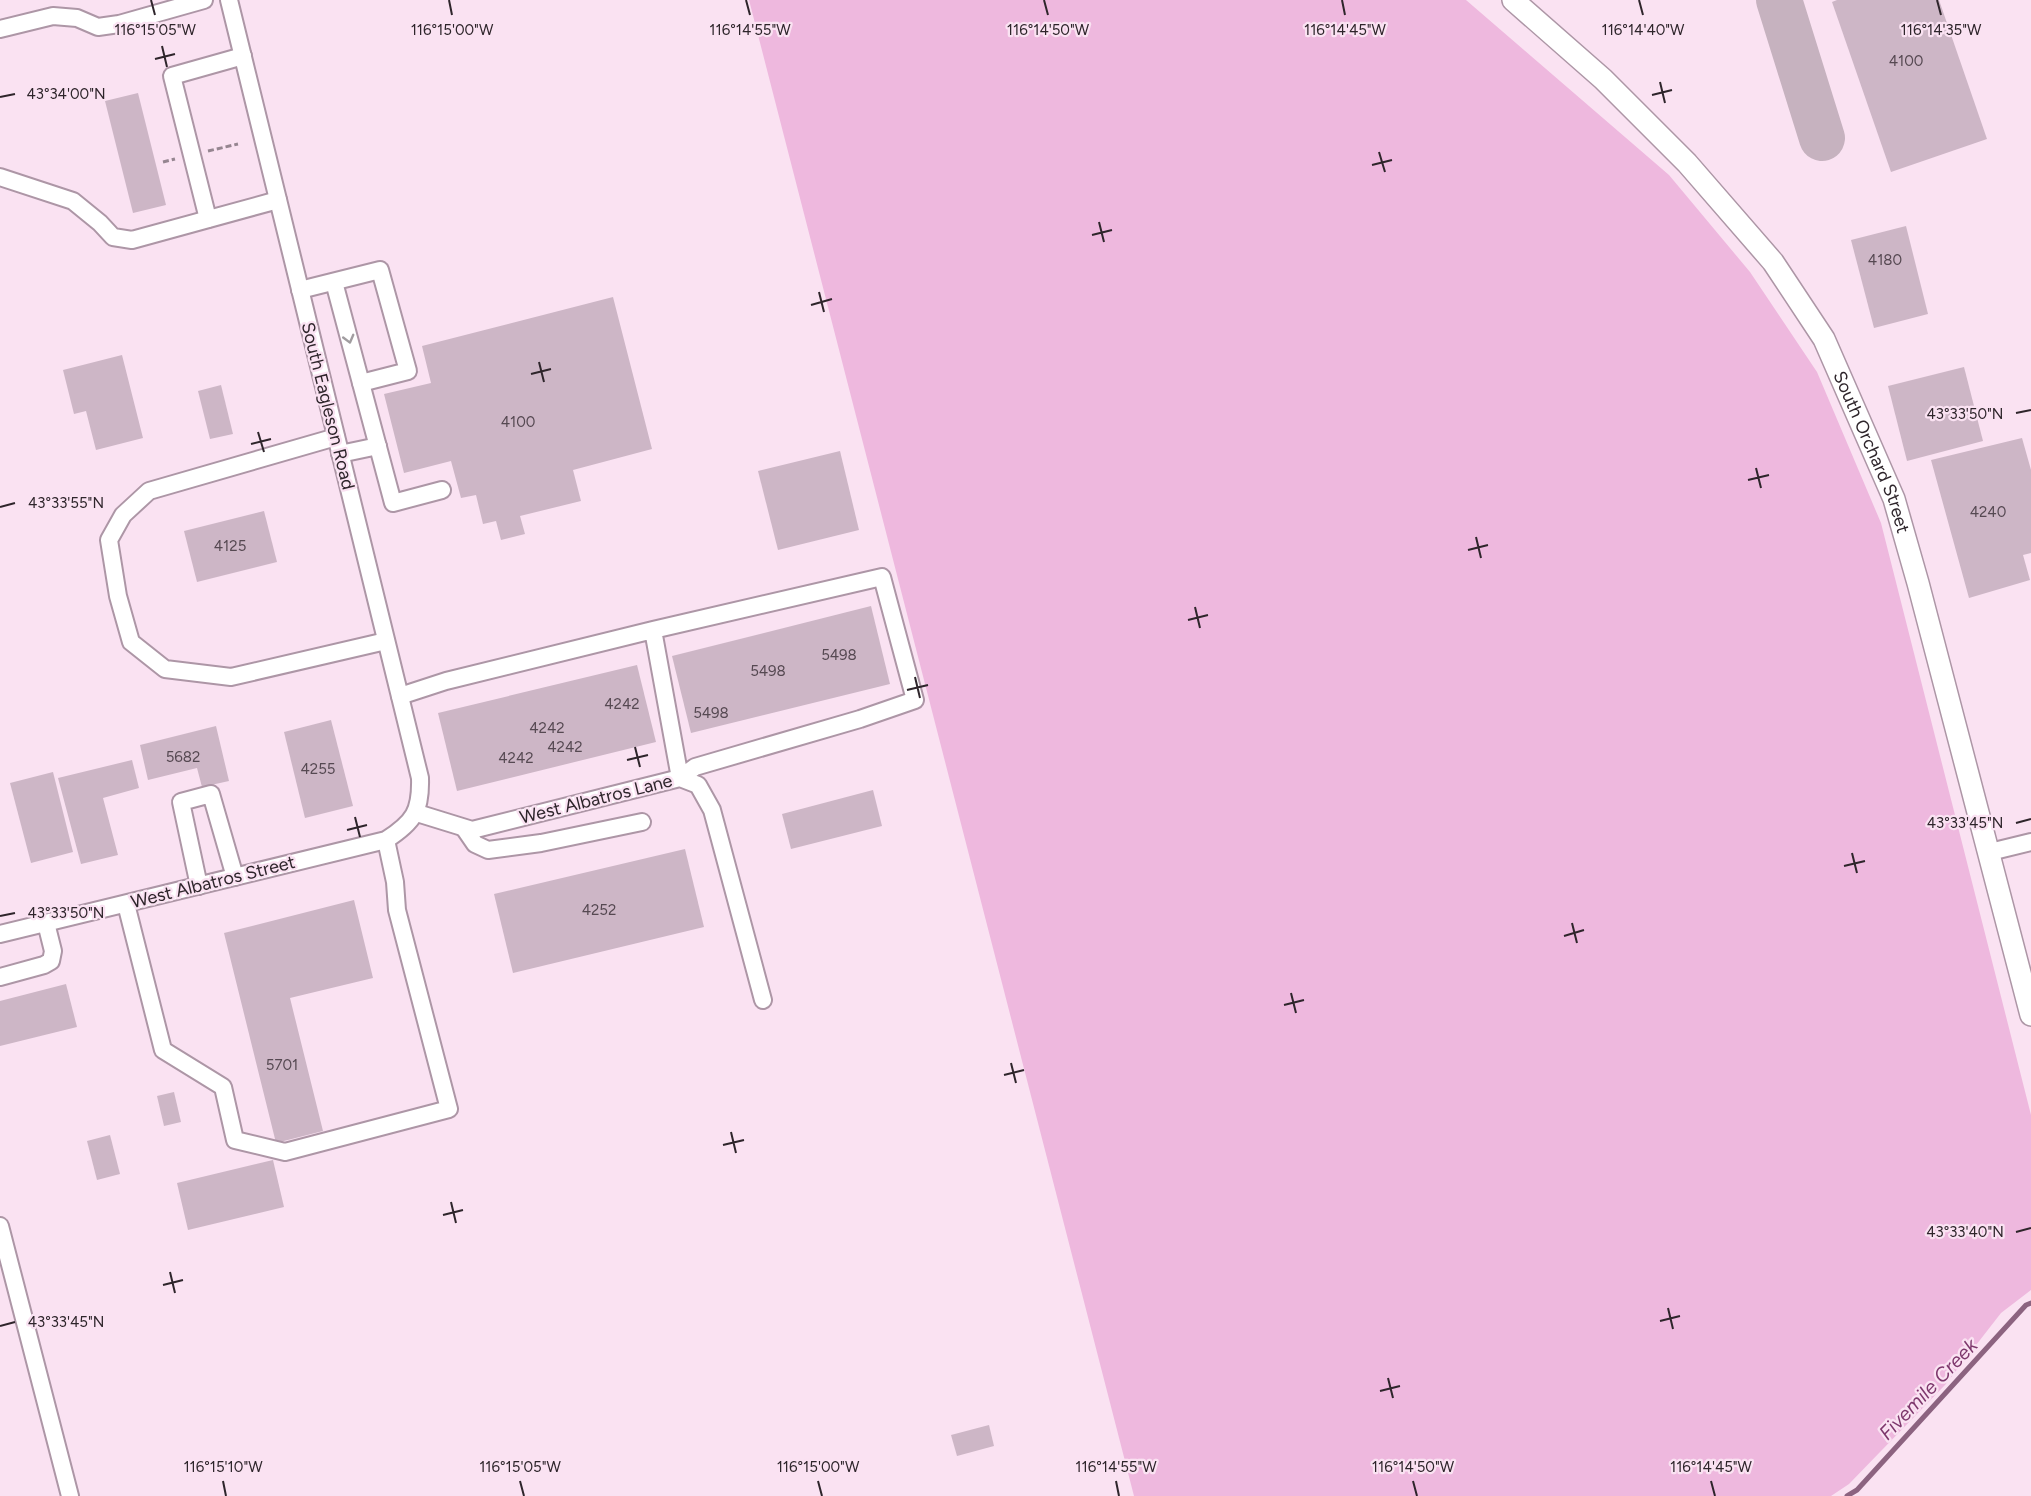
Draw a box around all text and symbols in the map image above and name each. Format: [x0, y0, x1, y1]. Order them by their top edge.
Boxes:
text: 116°15'05"W [114, 21, 196, 39]
text: 116°15'00"W [411, 21, 494, 39]
text: 116°14'55"W [709, 21, 791, 39]
text: 116°14'50"W [1007, 21, 1090, 39]
text: 116°14'45"W [1304, 21, 1387, 39]
text: 116°14'40"W [1601, 21, 1685, 39]
text: 116°14'35"W [1901, 21, 1982, 39]
house number: 4100 [1889, 52, 1923, 70]
text: 43°34'00"N [26, 85, 106, 103]
house number: 4180 [1868, 251, 1902, 269]
street label: South Eagleson Road [297, 320, 359, 492]
one-way arrow [342, 333, 354, 343]
street label: South Orchard Street [1828, 368, 1914, 536]
text: 43°33'50"N [1927, 405, 2003, 423]
house number: 4100 [501, 413, 535, 431]
text: 43°33'55"N [28, 494, 104, 512]
house number: 4240 [1970, 503, 2006, 521]
house number: 4125 [214, 537, 246, 555]
house number: 5498 [821, 646, 857, 664]
house number: 5498 [750, 662, 786, 680]
house number: 4242 [604, 695, 640, 713]
house number: 5498 [693, 704, 729, 722]
house number: 4242 [529, 719, 565, 737]
house number: 4242 [547, 738, 583, 756]
house number: 5682 [166, 748, 200, 766]
house number: 4242 [498, 749, 534, 767]
house number: 4255 [301, 760, 335, 778]
street label: West Albatros Lane [517, 769, 675, 829]
text: 43°33'45"N [1927, 814, 2003, 832]
street label: West Albatros Street [129, 851, 298, 913]
house number: 4252 [582, 901, 616, 919]
text: 43°33'50"N [28, 904, 104, 922]
house number: 5701 [266, 1056, 298, 1074]
text: 43°33'40"N [1926, 1223, 2004, 1241]
text: 43°33'45"N [28, 1313, 104, 1331]
water label: Fivemile Creek [1874, 1332, 1983, 1445]
text: 116°15'10"W [183, 1458, 263, 1476]
text: 116°15'05"W [479, 1458, 561, 1476]
text: 116°15'00"W [777, 1458, 860, 1476]
text: 116°14'55"W [1075, 1458, 1157, 1476]
text: 116°14'50"W [1372, 1458, 1455, 1476]
text: 116°14'45"W [1670, 1458, 1753, 1476]

